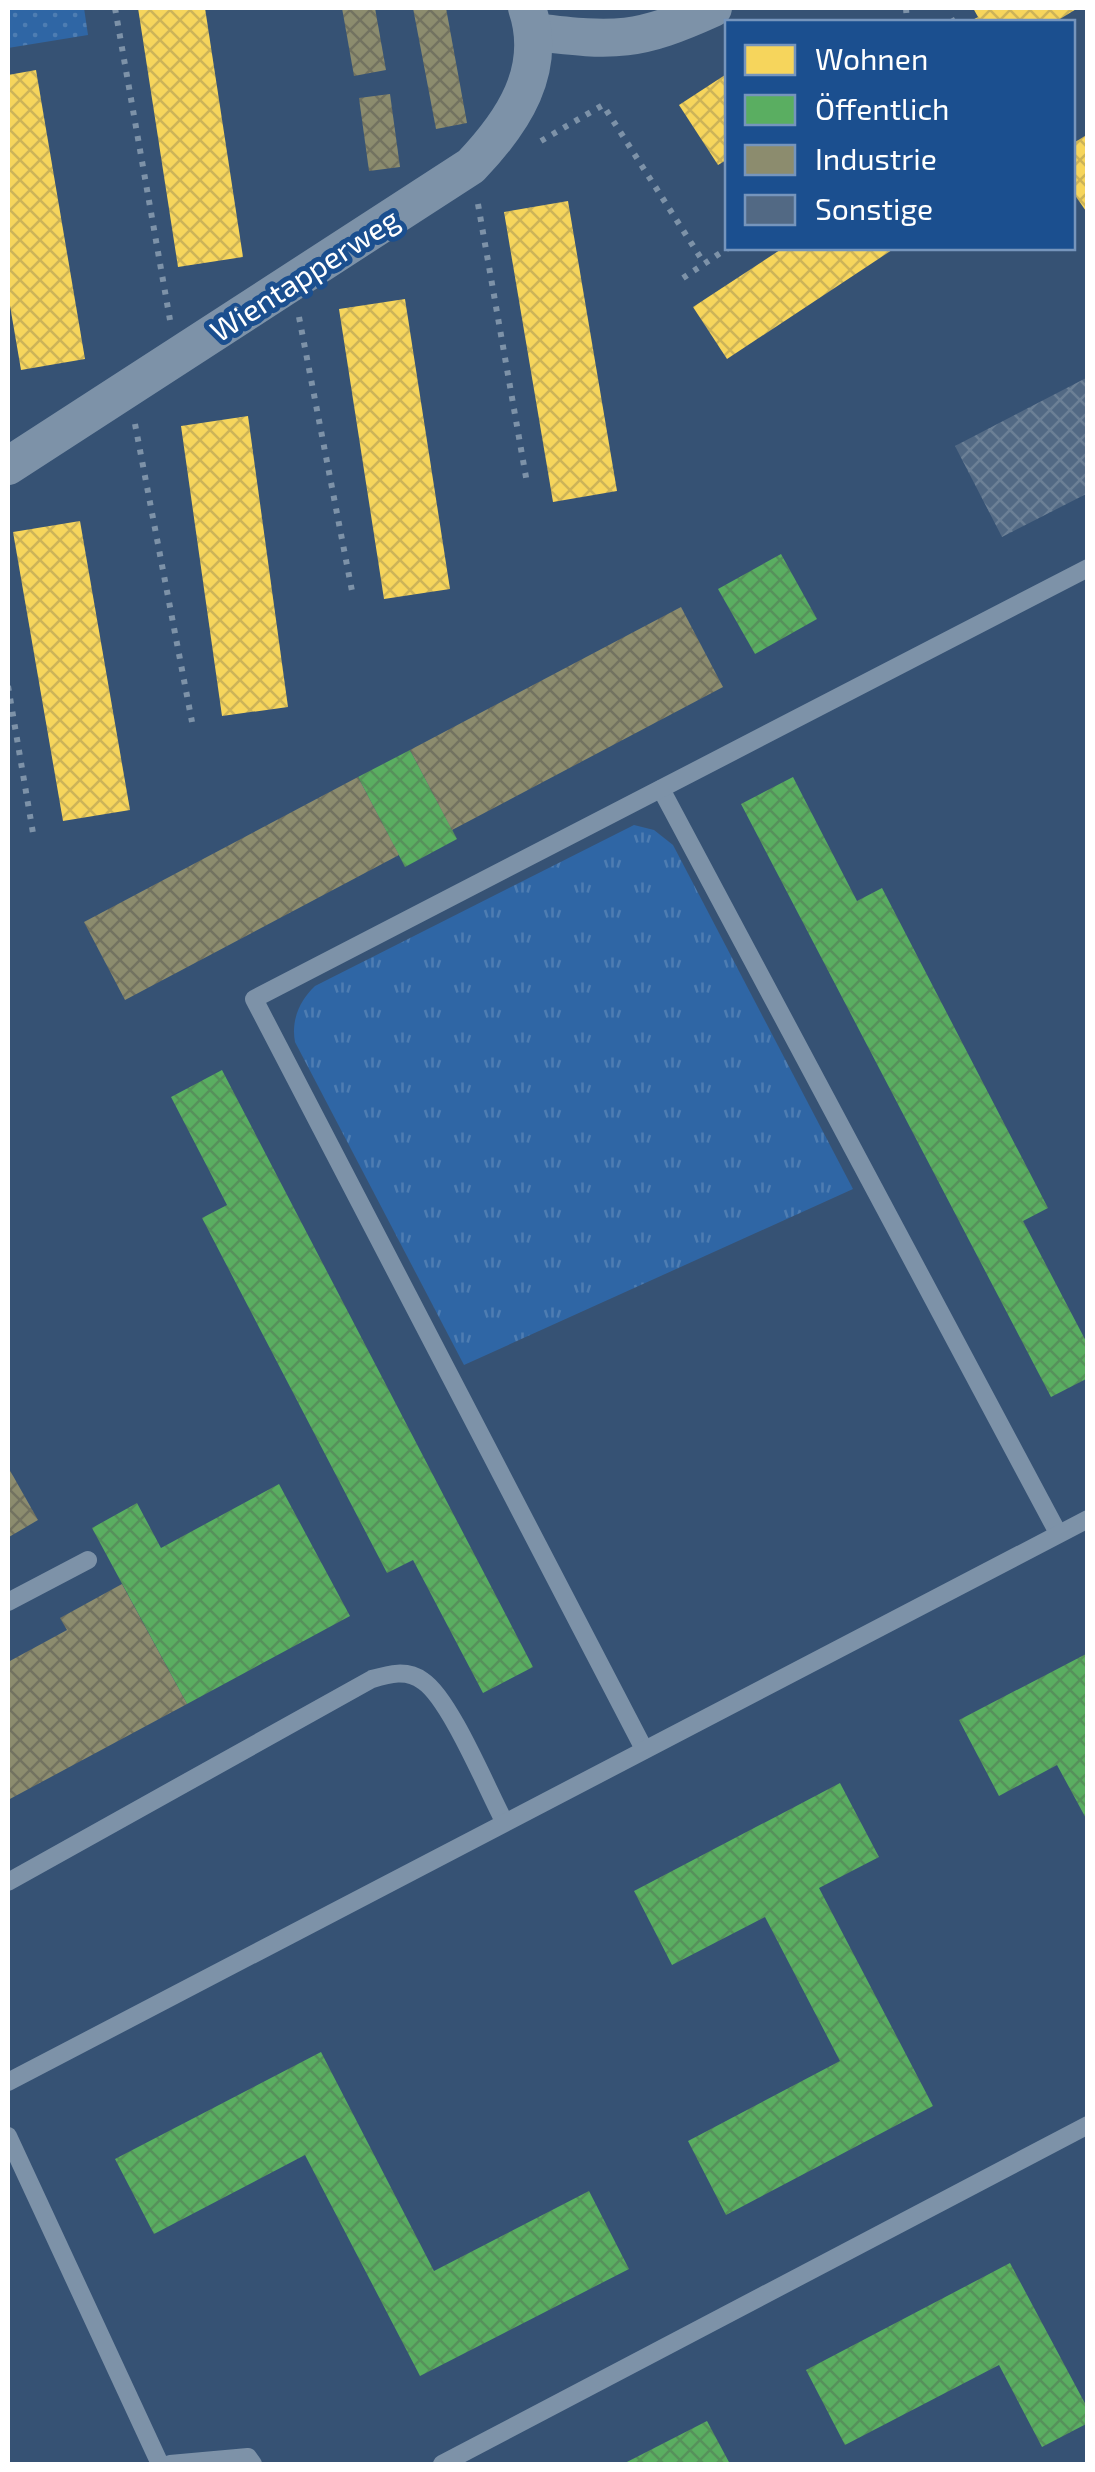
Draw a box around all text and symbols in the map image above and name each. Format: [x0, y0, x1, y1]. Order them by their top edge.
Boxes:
legend [725, 20, 1075, 250]
text: Wohnen [815, 40, 928, 76]
text: Öffentlich [815, 90, 950, 126]
text: Industrie [815, 140, 937, 176]
text: Sonstige [815, 190, 933, 226]
street label: Wientapperweg [203, 199, 405, 348]

